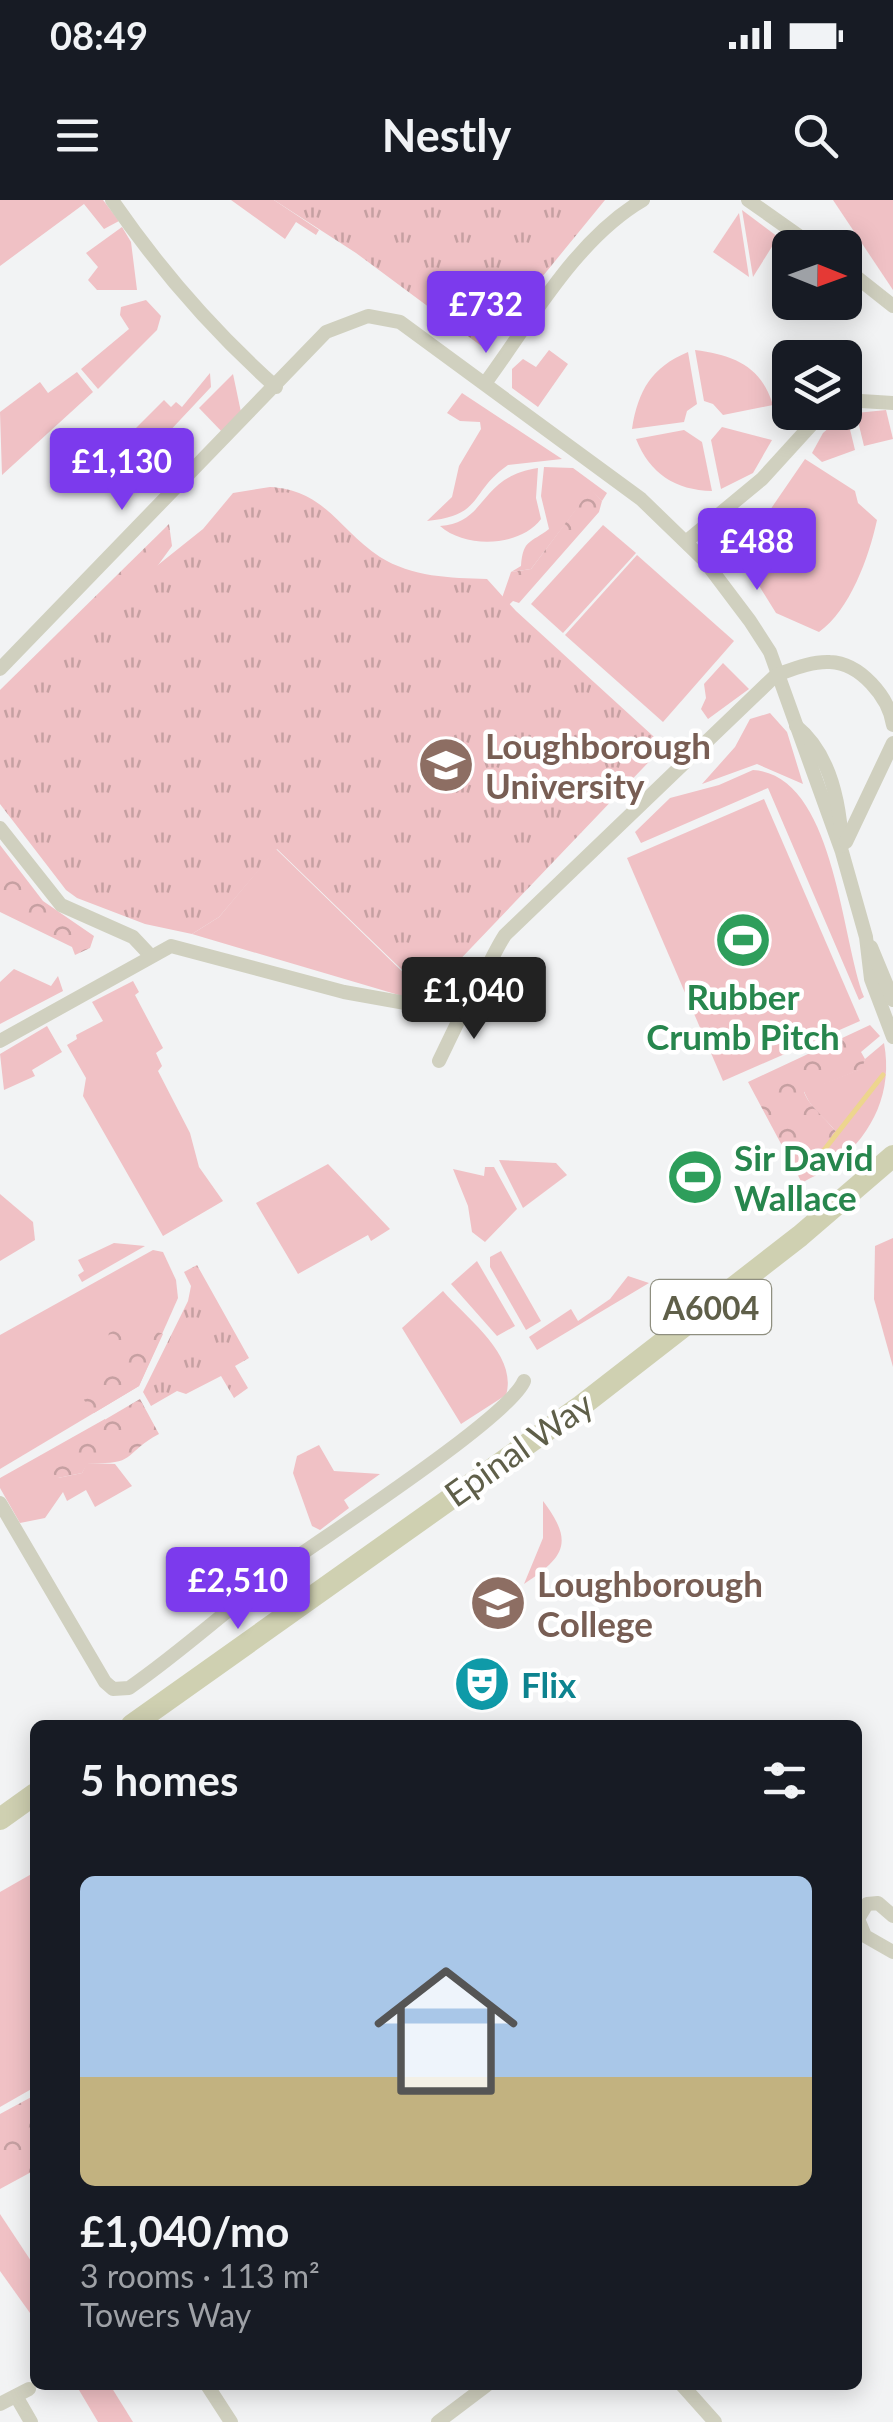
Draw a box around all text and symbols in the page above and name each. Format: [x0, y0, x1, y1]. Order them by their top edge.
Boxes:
text: 08:49 [50, 12, 148, 58]
icon: menu [50, 108, 105, 163]
text: Nestly [382, 108, 511, 162]
icon: search [788, 108, 843, 163]
north arrow [772, 230, 862, 320]
map controls [772, 230, 862, 430]
pin: £732 [427, 271, 545, 356]
text: £732 [449, 284, 523, 323]
button: layers [772, 340, 862, 430]
pin: £1,130 [41, 428, 203, 513]
text: £1,130 [72, 441, 172, 480]
pin: £488 [698, 508, 816, 593]
text: £488 [720, 521, 794, 560]
place label: Loughborough University [485, 724, 711, 806]
school or university icon: Loughborough University [416, 735, 476, 795]
sports icon: Rubber Crumb Pitch [713, 910, 773, 970]
pin: £1,040 [393, 957, 555, 1042]
text: £1,040 [424, 970, 524, 1009]
place label: Rubber Crumb Pitch [646, 975, 840, 1057]
place label: Sir David Wallace [734, 1136, 874, 1218]
sports icon: Sir David Wallace [665, 1147, 725, 1207]
road number: A6004 [651, 1280, 771, 1334]
street label: Epinal Way [436, 1382, 600, 1514]
pin: £2,510 [157, 1547, 319, 1632]
text: £2,510 [188, 1560, 288, 1599]
place label: Loughborough College [537, 1562, 763, 1644]
school or university icon: Loughborough College [468, 1573, 528, 1633]
theatre icon: Flix [452, 1654, 512, 1714]
place label: Flix [521, 1663, 577, 1705]
icon: filters [757, 1753, 812, 1808]
text: 5 homes [80, 1755, 238, 1805]
icon: home [356, 1941, 536, 2121]
text: £1,040/mo [80, 2206, 289, 2256]
text: 3 rooms · 113 m² [80, 2256, 320, 2295]
text: Towers Way [80, 2295, 251, 2334]

